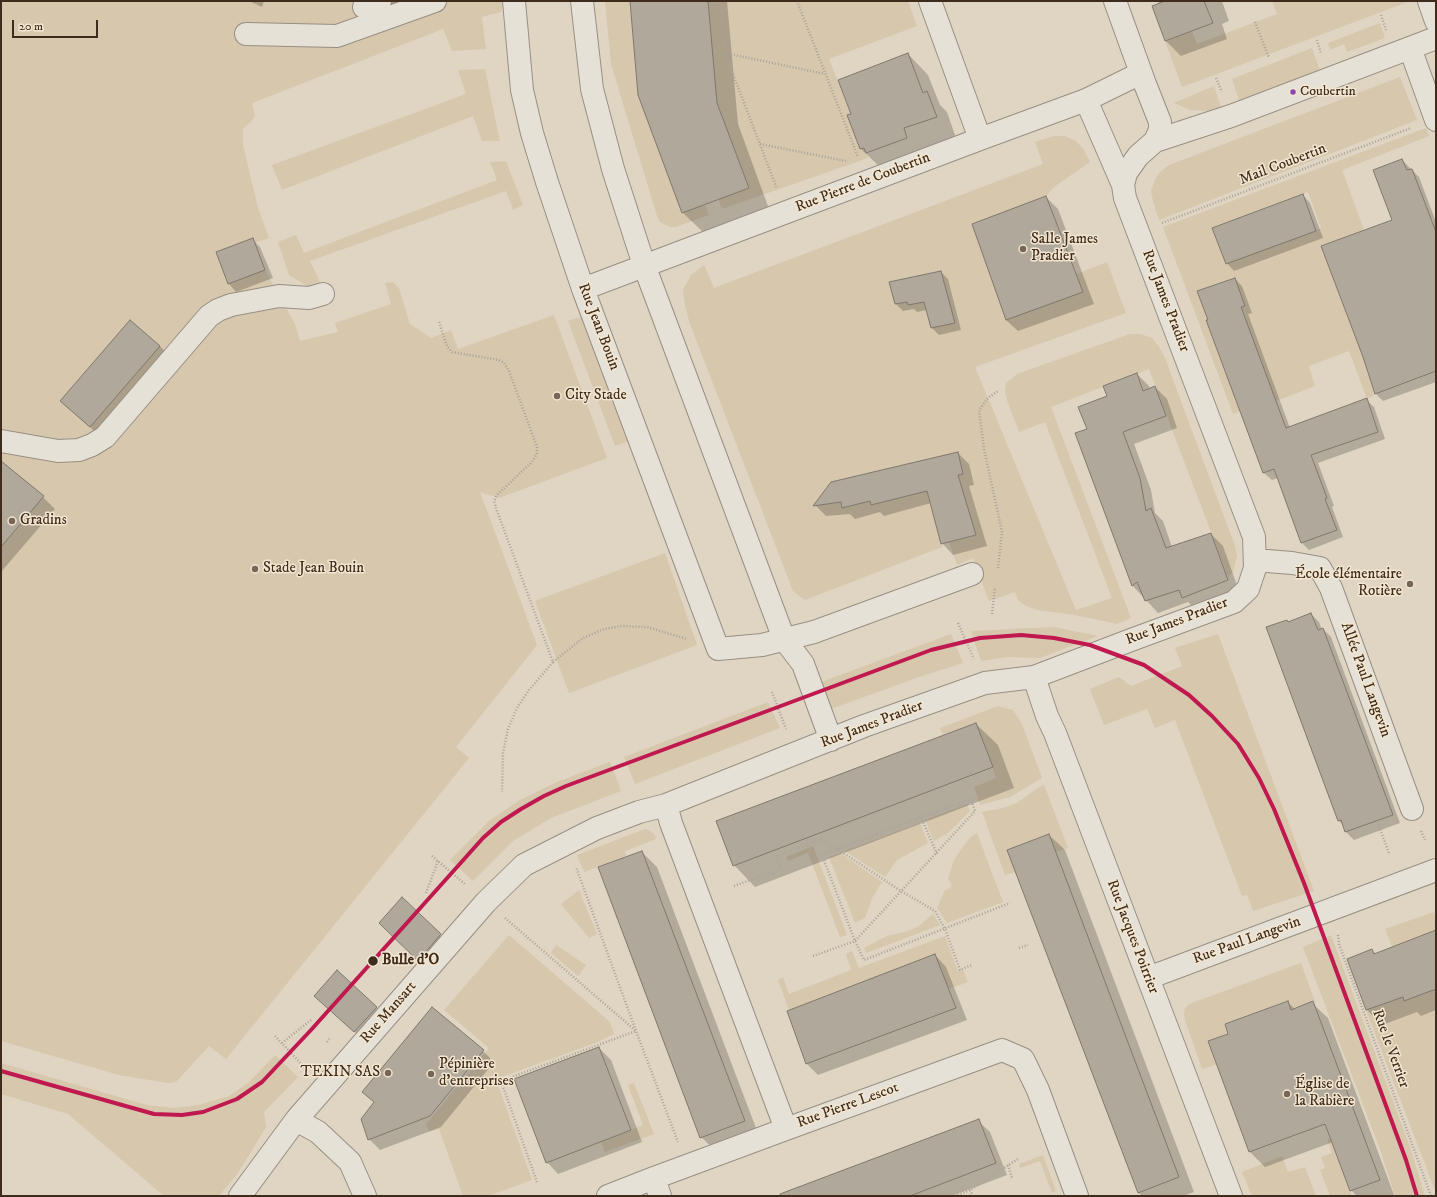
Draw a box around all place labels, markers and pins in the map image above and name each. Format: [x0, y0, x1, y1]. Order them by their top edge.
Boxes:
place label: Coubertin [1300, 84, 1356, 100]
marker: Coubertin [1288, 87, 1298, 97]
place label: Salle James Pradier [1031, 231, 1098, 266]
marker: Salle James Pradier [1018, 244, 1028, 254]
place label: City Stade [565, 387, 627, 405]
marker: City Stade [552, 391, 562, 401]
place label: Gradins [20, 512, 67, 530]
marker: Gradins [7, 516, 17, 526]
place label: Stade Jean Bouin [263, 560, 364, 578]
marker: Stade Jean Bouin [250, 564, 260, 574]
place label: École élémentaire Rotière [1295, 566, 1402, 601]
marker: École élémentaire Rotière [1405, 579, 1415, 589]
place label: Bulle d'O [382, 952, 439, 970]
marker: Bulle d'O [366, 954, 380, 968]
place label: Pépinière d'entreprises [439, 1056, 514, 1091]
place label: TEKIN SAS [300, 1064, 380, 1082]
marker: TEKIN SAS [383, 1068, 393, 1078]
marker: Pépinière d'entreprises [426, 1069, 436, 1079]
place label: Église de la Rabière [1295, 1076, 1354, 1111]
marker: Église de la Rabière [1282, 1089, 1292, 1099]

